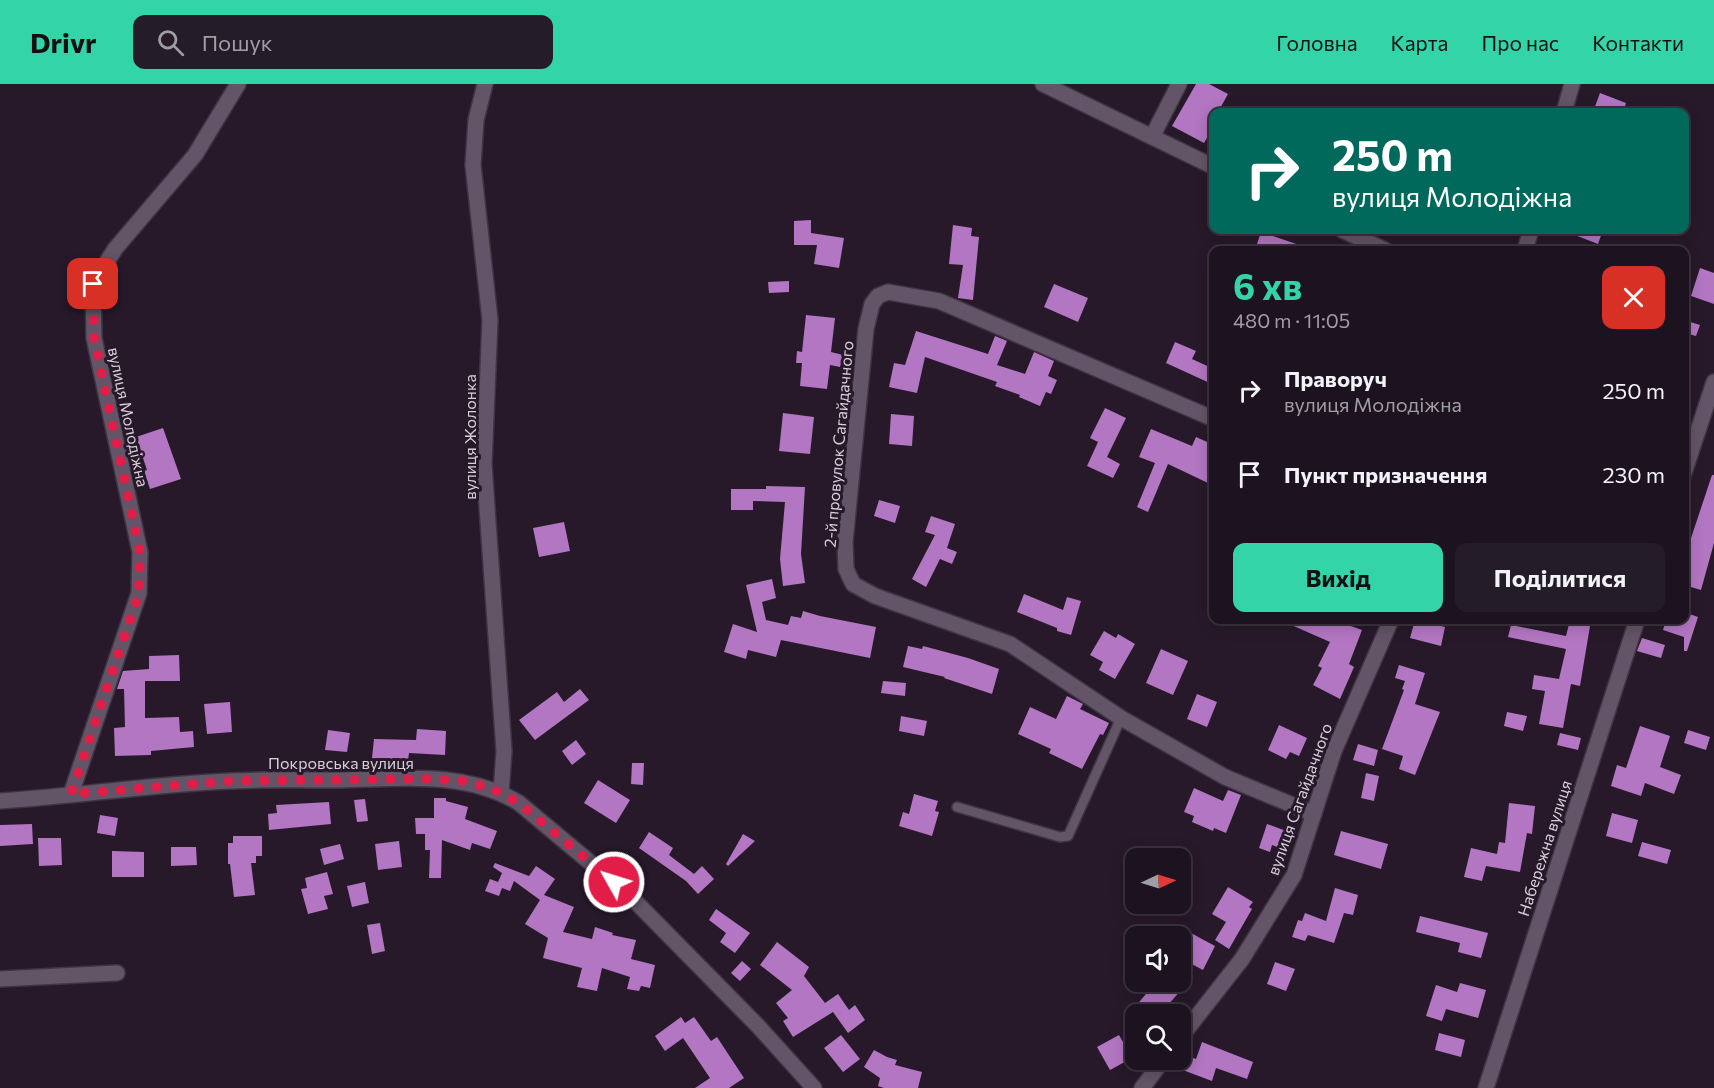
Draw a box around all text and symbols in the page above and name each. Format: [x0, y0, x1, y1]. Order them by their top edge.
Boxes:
search box [133, 15, 553, 69]
text: Drivr [30, 25, 97, 59]
icon: search [154, 26, 187, 59]
text: Пошук [202, 29, 273, 56]
text: Головна [1276, 30, 1358, 55]
text: Карта [1391, 30, 1448, 55]
text: Про нас [1481, 30, 1559, 55]
text: Контакти [1592, 30, 1684, 55]
text: 250 m [1332, 128, 1453, 180]
icon: right [1233, 132, 1311, 210]
text: вулиця Молодіжна [1332, 180, 1572, 213]
pin [67, 258, 118, 309]
text: 6 хв [1233, 263, 1302, 307]
button: close [1602, 266, 1665, 329]
icon: arrive [76, 267, 109, 300]
text: 480 m · 11:05 [1233, 308, 1350, 332]
street label: 2-й провулок Сагайдачного [819, 340, 857, 548]
street label: вулиця Молодіжна [105, 345, 153, 489]
text: Праворуч [1284, 365, 1387, 392]
street label: вулиця Жолонка [460, 374, 479, 500]
icon: right [1233, 374, 1266, 407]
text: 250 m [1602, 377, 1665, 404]
text: вулиця Молодіжна [1284, 392, 1462, 416]
icon: arrive [1233, 458, 1266, 491]
text: Пункт призначення [1284, 461, 1487, 488]
text: 230 m [1602, 461, 1665, 488]
button: Вихід [1233, 543, 1443, 612]
button: Поділитися [1455, 543, 1665, 612]
street label: вулиця Сагайдачного [1263, 720, 1335, 878]
street label: Покровська вулиця [268, 753, 414, 772]
street label: Набережна вулиця [1513, 778, 1575, 918]
north arrow [1125, 848, 1191, 914]
map controls [1125, 848, 1191, 1070]
position arrow [582, 850, 646, 914]
button: sound [1125, 926, 1191, 992]
button: search [1125, 1004, 1191, 1070]

